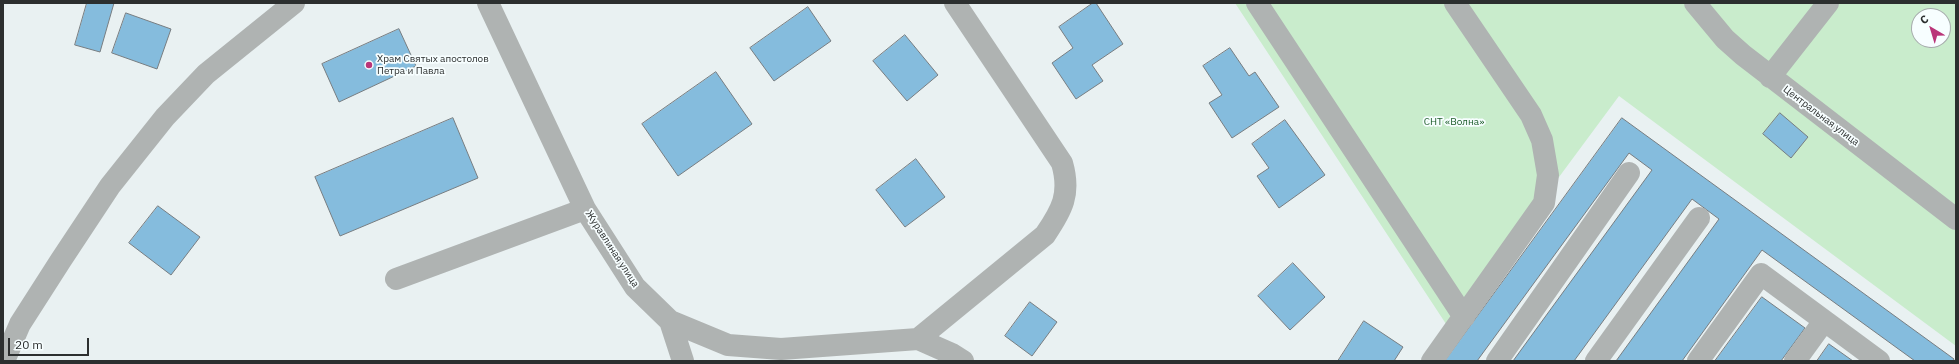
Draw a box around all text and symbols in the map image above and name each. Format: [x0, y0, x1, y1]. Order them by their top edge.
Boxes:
north arrow [1911, 8, 1951, 48]
text: С [1917, 12, 1931, 27]
place label: Храм Святых апостолов Петра и Павла [377, 53, 489, 76]
marker: Храм Святых апостолов Петра и Павла [364, 60, 374, 70]
street label: Центральная улица [1781, 84, 1861, 148]
park label: СНТ «Волна» [1424, 116, 1484, 128]
street label: Журавлиная улица [583, 208, 641, 290]
scale bar [10, 330, 91, 356]
text: 20 m [15, 337, 43, 352]

